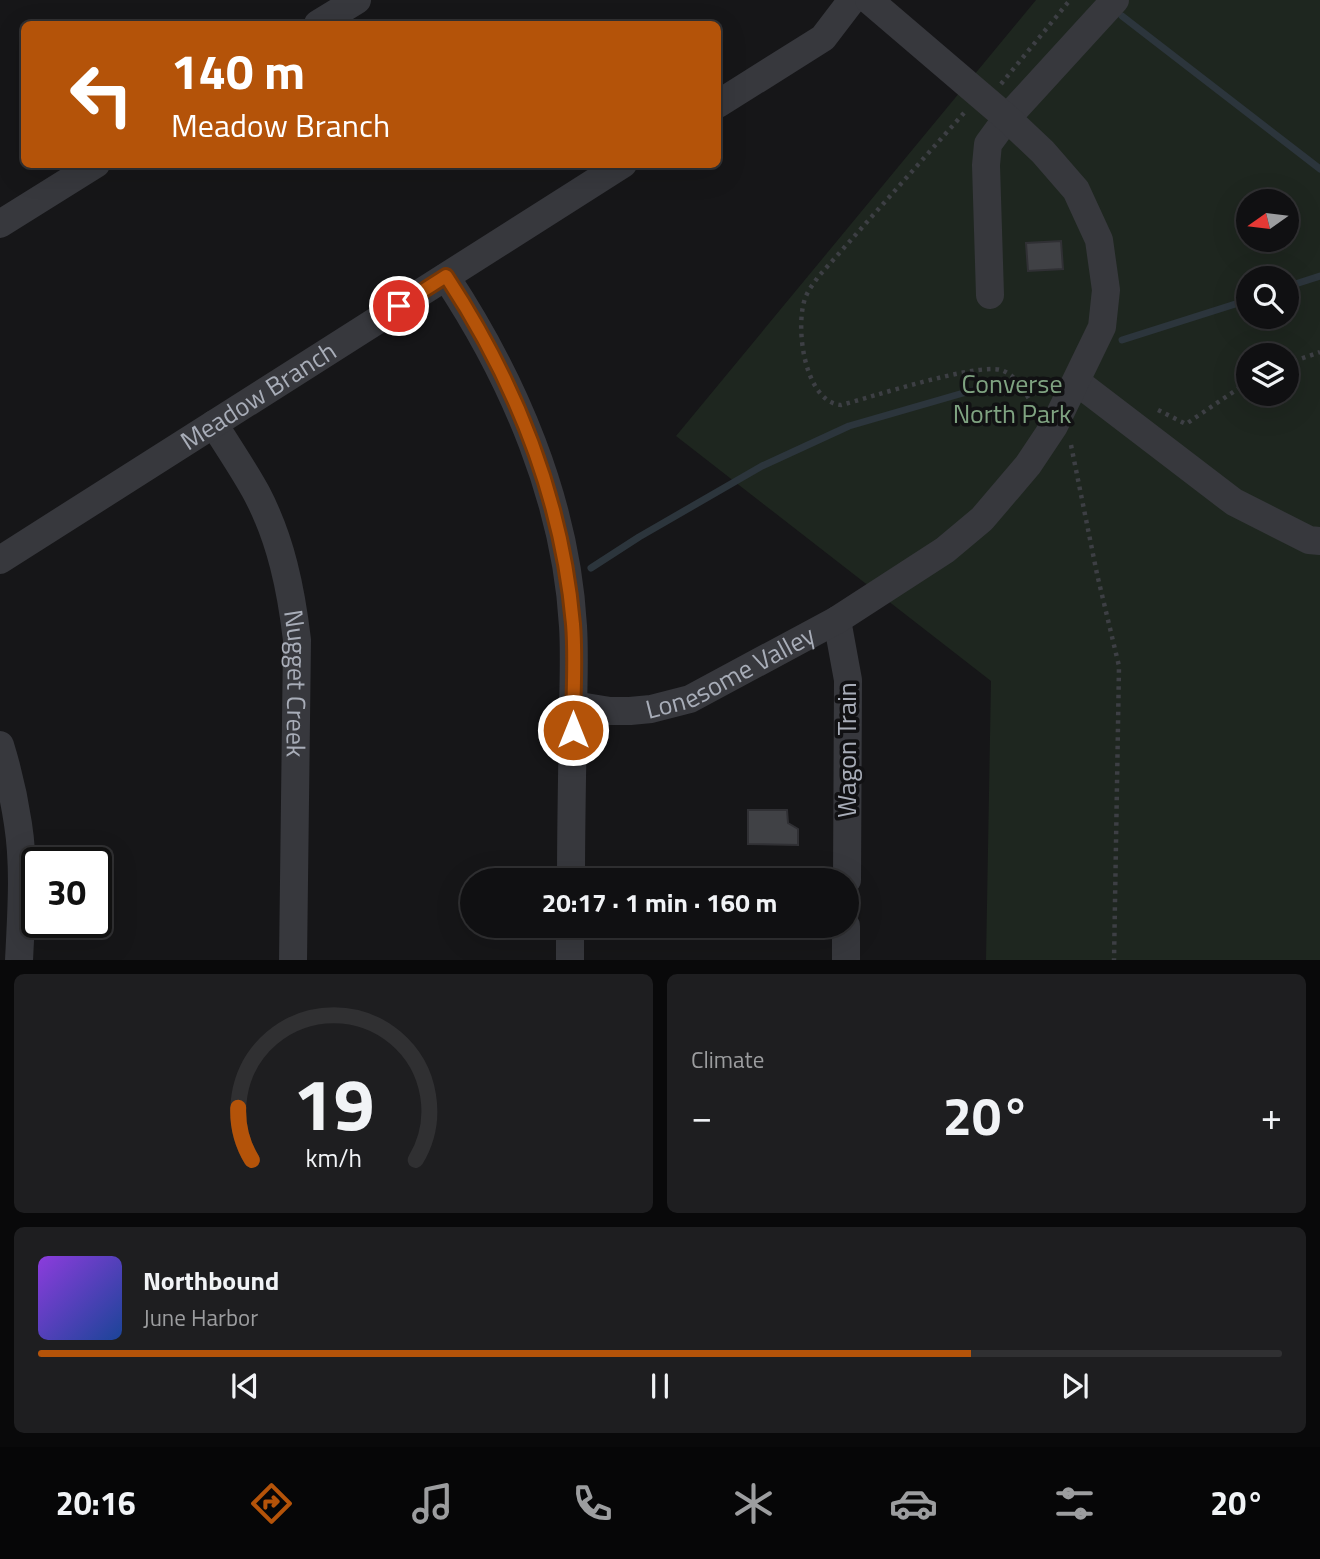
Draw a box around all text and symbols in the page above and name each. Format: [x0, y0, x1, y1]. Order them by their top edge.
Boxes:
text: 140 m [171, 33, 305, 108]
icon: left [56, 49, 147, 140]
text: Meadow Branch [171, 101, 390, 149]
north arrow [1236, 189, 1298, 252]
map controls [1236, 189, 1299, 406]
button: search [1236, 266, 1299, 329]
pin [369, 276, 429, 336]
icon: arrive [380, 287, 418, 325]
street label: Meadow Branch [172, 331, 344, 460]
button: layers [1236, 343, 1299, 406]
park label: Converse North Park [953, 364, 1071, 433]
street label: Nugget Creek [274, 607, 317, 758]
street label: Lonesome Valley [641, 615, 822, 729]
street label: Wagon Train [827, 682, 866, 818]
position arrow [536, 693, 610, 767]
speed limit sign: 30 [21, 847, 112, 938]
text: 20:17 · 1 min · 160 m [542, 883, 777, 922]
text: Climate [691, 1042, 764, 1077]
text: 19 [293, 1048, 374, 1158]
text: 20° [943, 1076, 1030, 1155]
text: − [691, 1087, 712, 1145]
text: + [1261, 1087, 1282, 1145]
text: km/h [305, 1138, 362, 1176]
text: Northbound [143, 1261, 279, 1300]
text: June Harbor [143, 1300, 258, 1335]
icon: previous [226, 1367, 264, 1405]
icon: pause [641, 1367, 679, 1405]
icon: next [1056, 1367, 1094, 1405]
text: 20:16 [56, 1479, 136, 1527]
icon: directions [247, 1479, 296, 1528]
icon: music [408, 1479, 457, 1528]
icon: phone [568, 1479, 617, 1528]
icon: climate [729, 1479, 778, 1528]
icon: car [889, 1479, 938, 1528]
icon: filters [1050, 1479, 1099, 1528]
text: 20° [1210, 1479, 1264, 1527]

